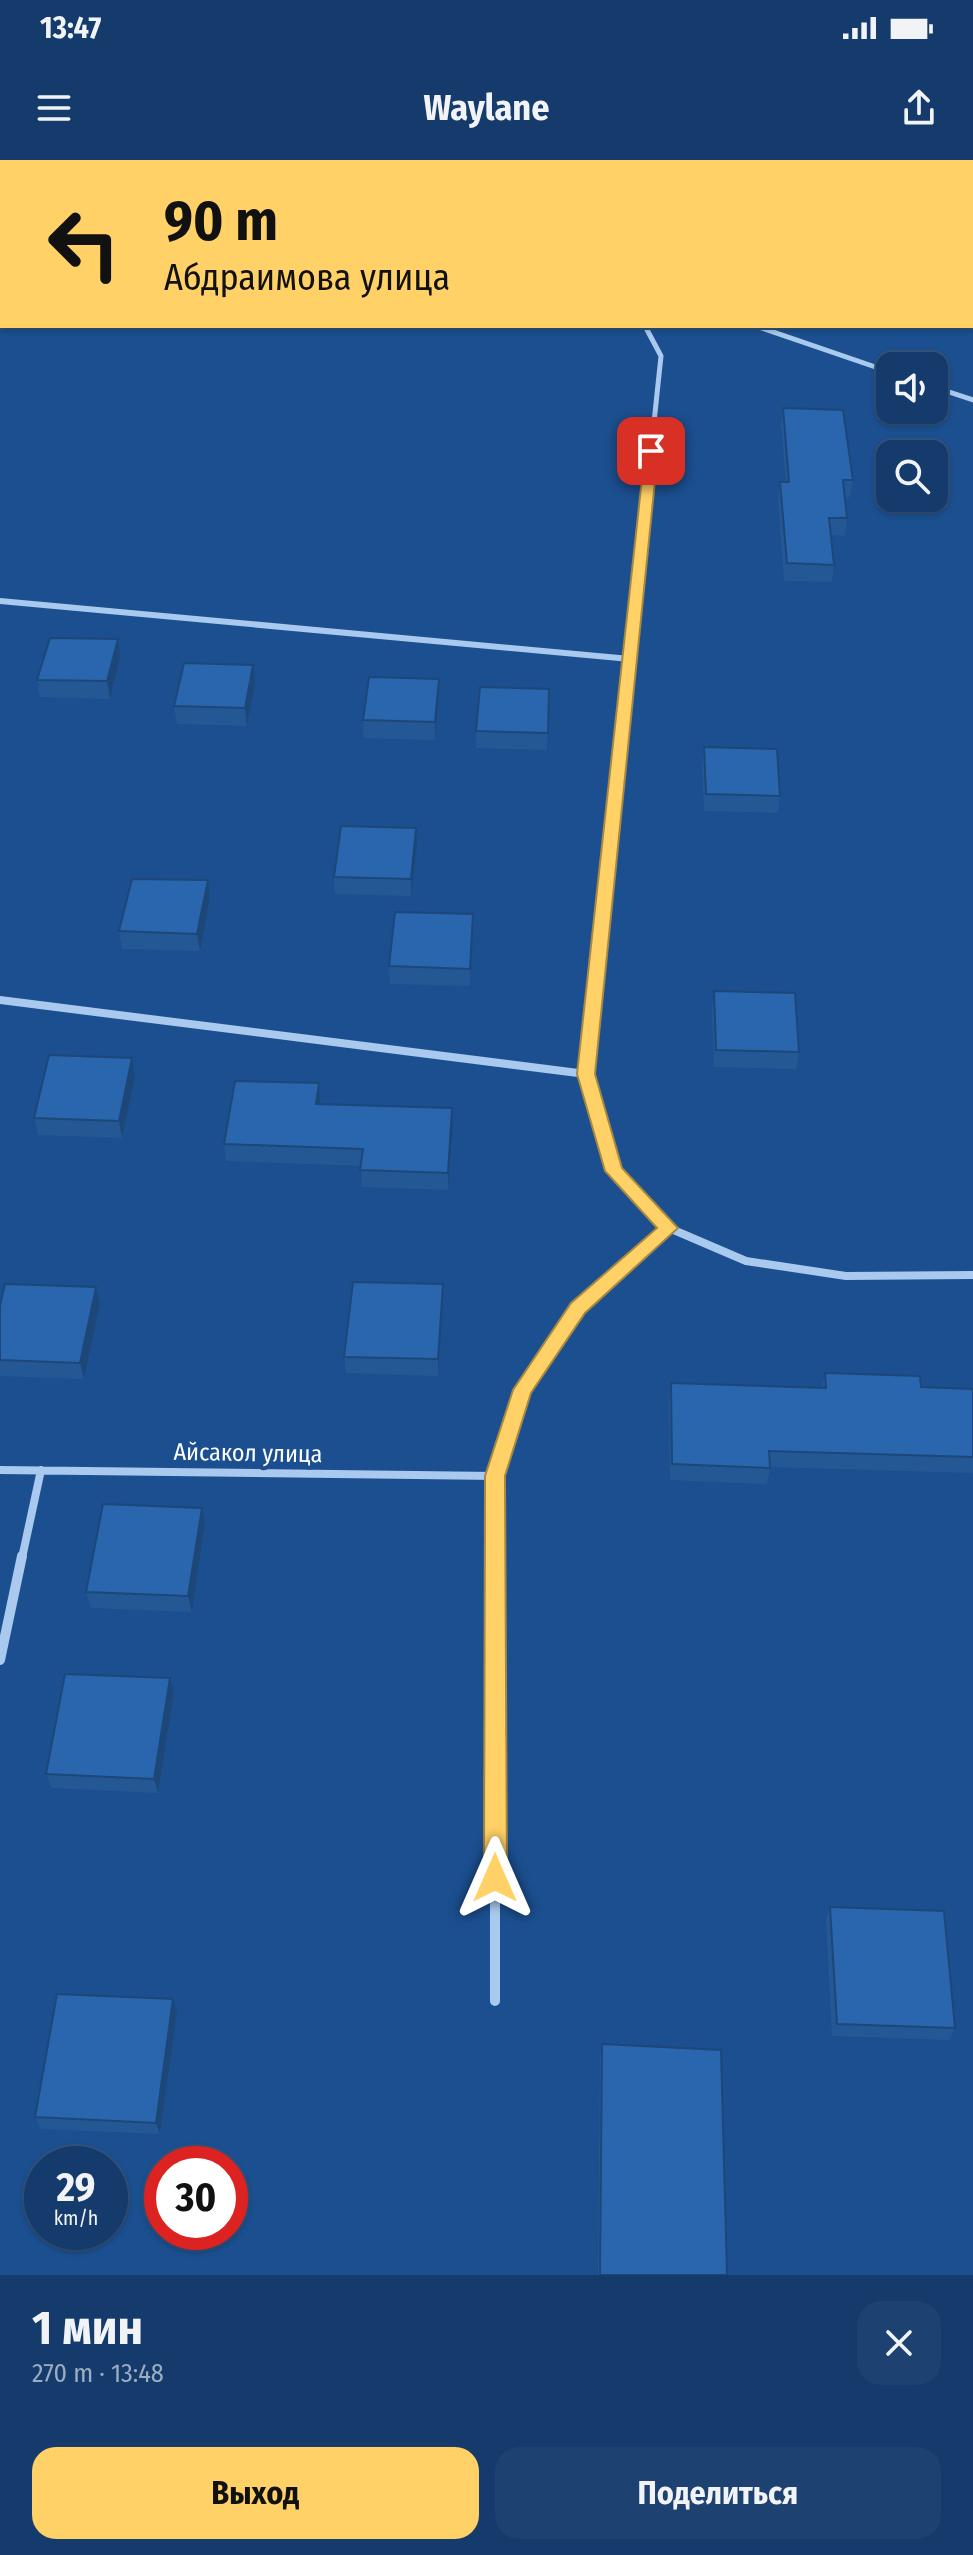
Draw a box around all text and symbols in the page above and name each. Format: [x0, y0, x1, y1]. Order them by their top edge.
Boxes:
text: 13:47 [40, 10, 101, 46]
icon: menu [32, 86, 76, 130]
text: Waylane [424, 86, 549, 130]
icon: share [897, 86, 941, 130]
text: 90 m [164, 188, 278, 255]
icon: left [32, 192, 136, 296]
text: Абдраимова улица [164, 256, 450, 300]
map controls [876, 352, 948, 512]
button: sound [876, 352, 948, 424]
pin [617, 417, 685, 485]
icon: arrive [629, 429, 673, 473]
button: search [876, 440, 948, 512]
street label: Айсакол улица [173, 1438, 323, 1468]
position arrow [453, 1836, 537, 1920]
speed limit sign: 30 [144, 2146, 248, 2250]
text: 29 [56, 2164, 95, 2212]
text: km/h [54, 2206, 98, 2230]
text: 1 мин [32, 2299, 143, 2357]
button: close [857, 2301, 941, 2385]
text: 270 m · 13:48 [32, 2358, 164, 2389]
button: Выход [32, 2447, 479, 2539]
button: Поделиться [495, 2447, 941, 2539]

